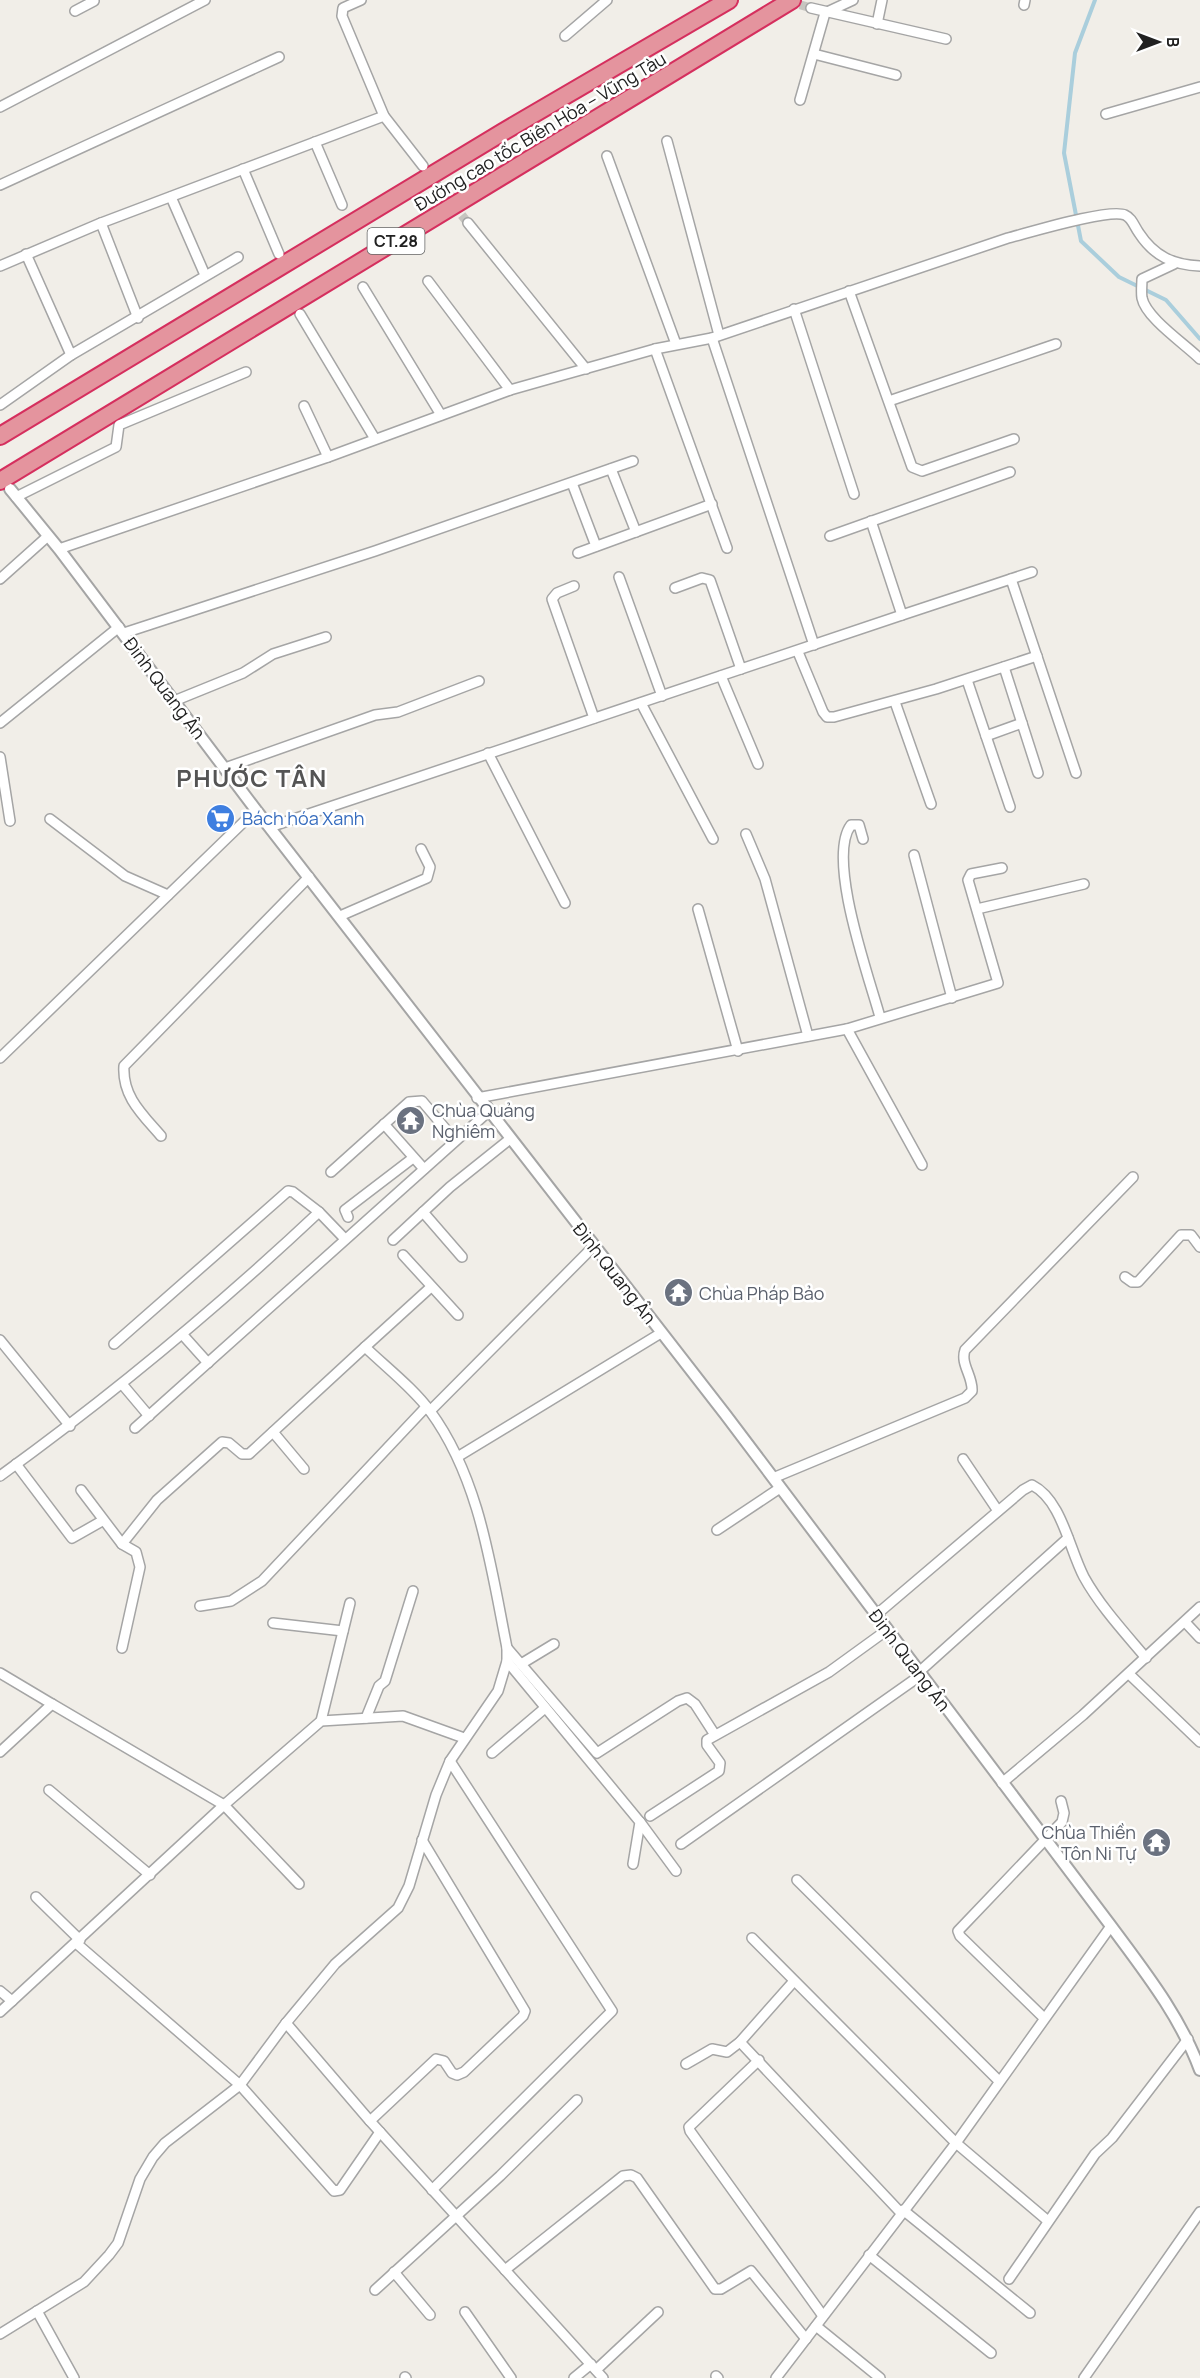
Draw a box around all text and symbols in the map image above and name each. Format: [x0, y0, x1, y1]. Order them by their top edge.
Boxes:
north arrow [1128, 12, 1188, 72]
text: B [1162, 37, 1184, 47]
street label: Đường cao tốc Biên Hòa – Vũng Tàu [410, 46, 670, 216]
road number: CT.28 [368, 228, 424, 254]
street label: Đinh Quang Ân [119, 632, 211, 744]
district label: PHƯỚC TÂN [176, 761, 328, 794]
supermarket icon: Bách hóa Xanh [205, 802, 237, 834]
place label: Bách hóa Xanh [242, 806, 365, 830]
place label: Chùa Quảng Nghiêm [432, 1098, 535, 1143]
temple icon: Chùa Quảng Nghiêm [395, 1104, 427, 1136]
street label: Đinh Quang Ân [568, 1218, 662, 1328]
temple icon: Chùa Pháp Bảo [662, 1277, 694, 1309]
place label: Chùa Pháp Bảo [699, 1281, 824, 1305]
street label: Đinh Quang Ân [864, 1604, 956, 1716]
place label: Chùa Thiền Tôn Ni Tự [1042, 1820, 1137, 1865]
temple icon: Chùa Thiền Tôn Ni Tự [1141, 1826, 1173, 1858]

